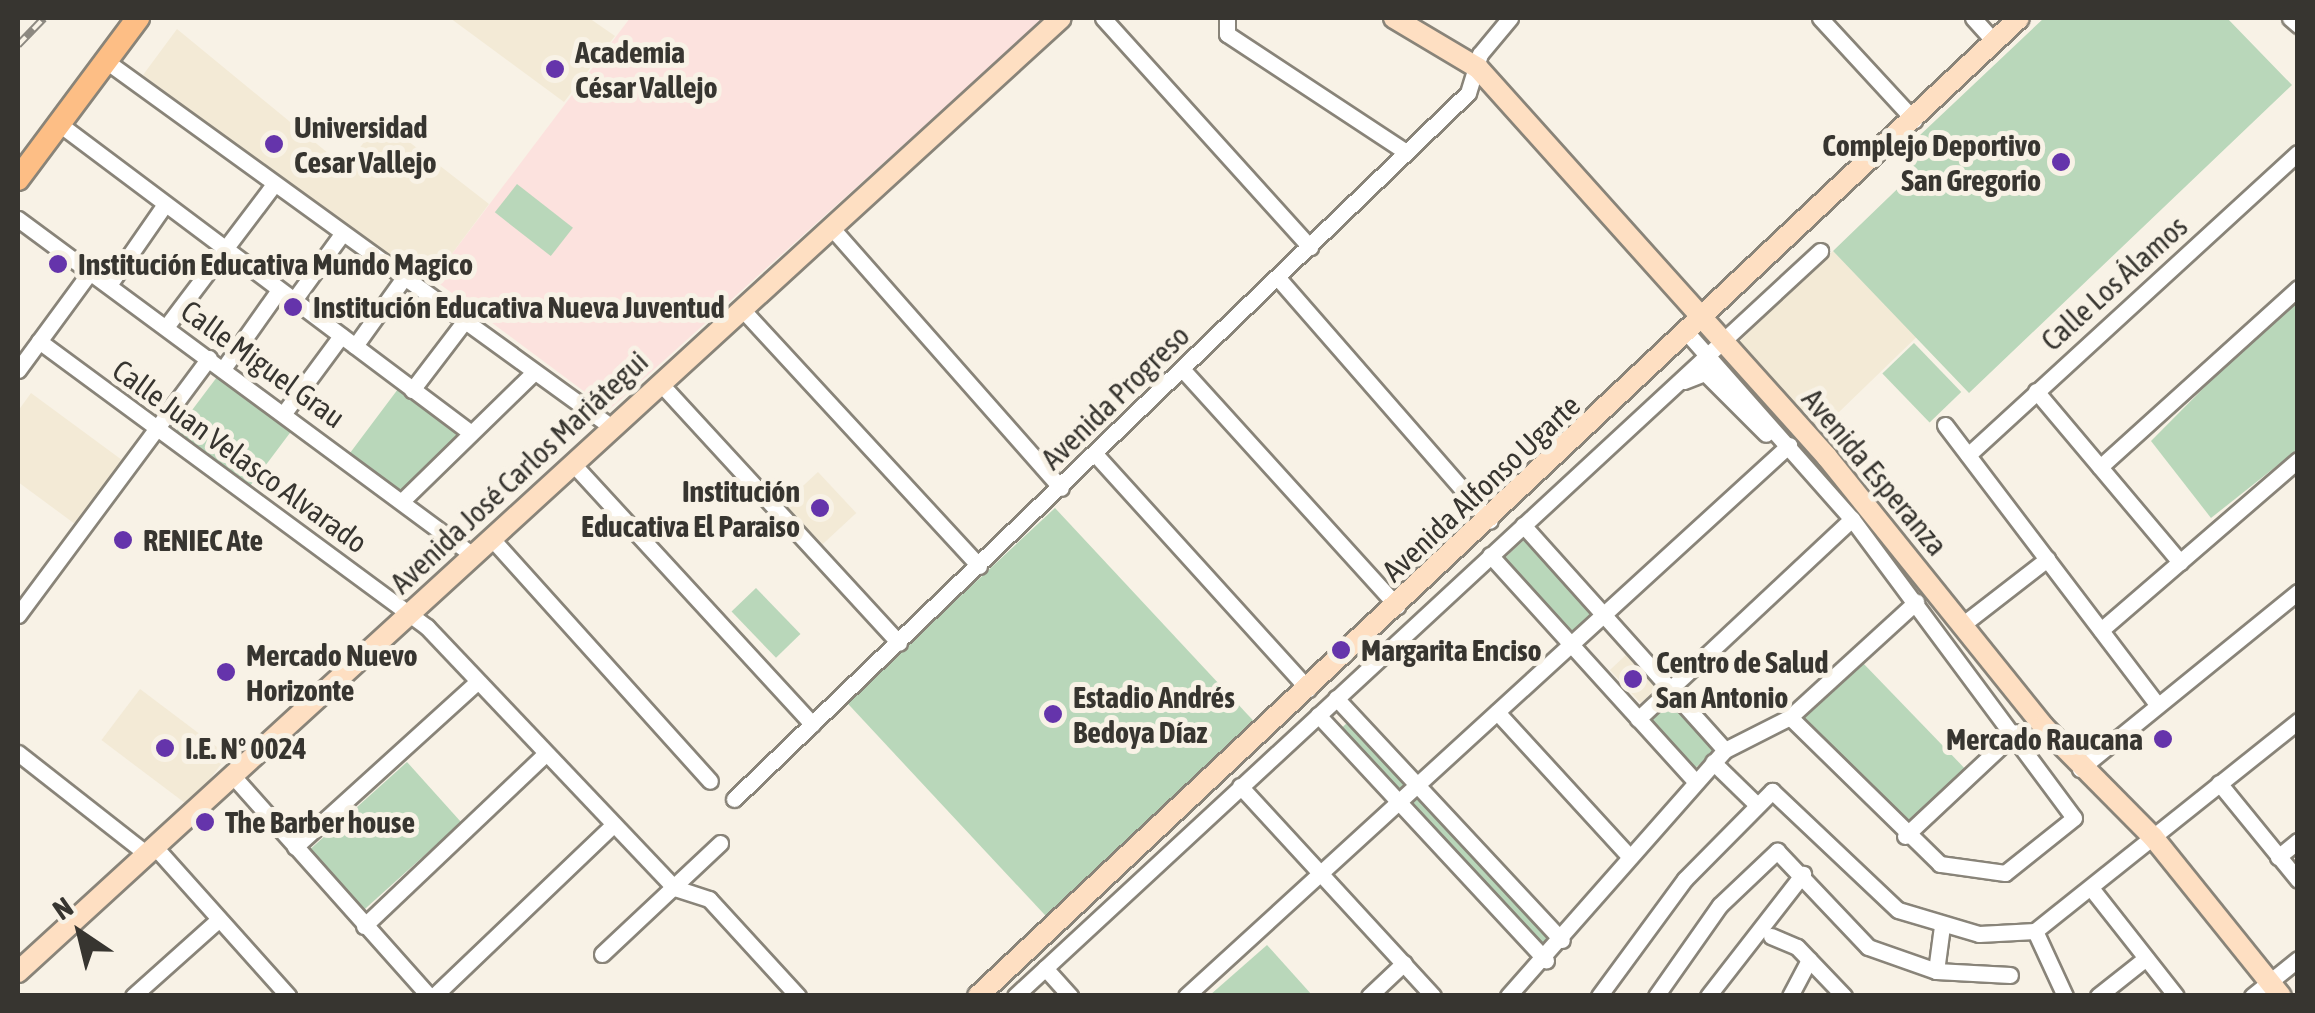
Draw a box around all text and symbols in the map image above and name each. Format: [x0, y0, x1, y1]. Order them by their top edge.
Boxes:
place label: Academia César Vallejo [575, 34, 718, 104]
marker: Academia César Vallejo [544, 58, 566, 80]
place label: Universidad Cesar Vallejo [294, 109, 437, 180]
place label: Complejo Deportivo San Gregorio [1822, 127, 2041, 198]
marker: Universidad Cesar Vallejo [263, 133, 285, 155]
marker: Complejo Deportivo San Gregorio [2050, 151, 2072, 173]
street label: Calle Los Álamos [2034, 208, 2194, 358]
place label: Institución Educativa Mundo Magico [78, 246, 473, 282]
marker: Institución Educativa Mundo Magico [47, 253, 69, 275]
place label: Institución Educativa Nueva Juventud [313, 289, 725, 325]
street label: Calle Miguel Grau [174, 293, 352, 435]
marker: Institución Educativa Nueva Juventud [282, 296, 304, 318]
street label: Avenida Progreso [1034, 317, 1196, 477]
street label: Avenida José Carlos Mariátegui [383, 343, 655, 601]
street label: Calle Juan Velasco Alvarado [106, 352, 374, 560]
street label: Avenida Esperanza [1795, 381, 1955, 563]
street label: Avenida Alfonso Ugarte [1375, 387, 1587, 589]
place label: Institución Educativa El Paraiso [581, 473, 800, 544]
marker: Institución Educativa El Paraiso [809, 497, 831, 519]
place label: RENIEC Ate [143, 522, 263, 558]
marker: RENIEC Ate [112, 529, 134, 551]
place label: Margarita Enciso [1361, 632, 1542, 668]
place label: Mercado Nuevo Horizonte [246, 637, 418, 708]
marker: Margarita Enciso [1330, 639, 1352, 661]
place label: Centro de Salud San Antonio [1656, 644, 1829, 714]
marker: Mercado Nuevo Horizonte [215, 661, 237, 683]
marker: Centro de Salud San Antonio [1620, 666, 1646, 692]
place label: Estadio Andrés Bedoya Díaz [1073, 679, 1235, 750]
marker: Estadio Andrés Bedoya Díaz [1042, 703, 1064, 725]
place label: Mercado Raucana [1946, 721, 2143, 757]
marker: Mercado Raucana [2152, 728, 2174, 750]
place label: I.E. N° 0024 [185, 730, 307, 766]
marker: I.E. N° 0024 [154, 737, 176, 759]
place label: The Barber house [225, 804, 415, 840]
marker: The Barber house [194, 811, 216, 833]
north arrow [30, 883, 130, 983]
text: N [47, 891, 79, 926]

